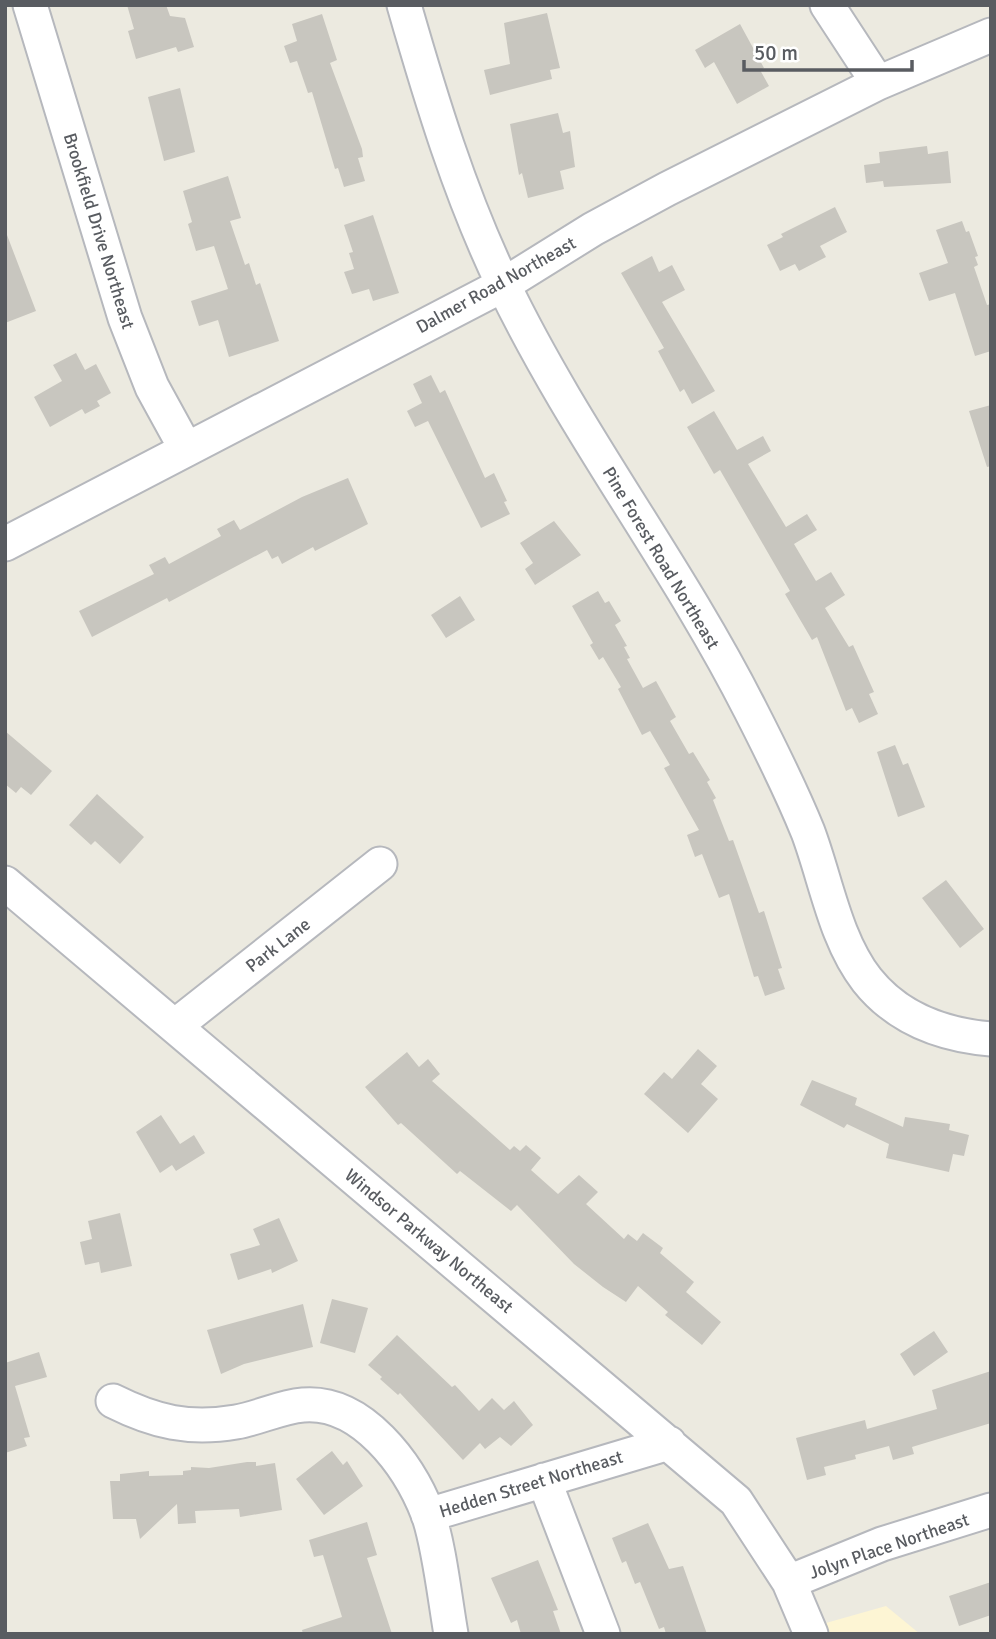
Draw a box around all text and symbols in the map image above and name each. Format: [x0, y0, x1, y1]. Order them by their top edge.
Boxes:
scale bar [744, 28, 912, 72]
text: 50 m [754, 40, 798, 66]
street label: Brookfield Drive Northeast [59, 130, 139, 332]
street label: Dalmer Road Northeast [412, 232, 580, 338]
street label: Pine Forest Road Northeast [598, 463, 724, 653]
street label: Park Lane [241, 913, 315, 977]
street label: Windsor Parkway Northeast [340, 1164, 518, 1318]
street label: Hedden Street Northeast [437, 1446, 625, 1522]
street label: Jolyn Place Northeast [806, 1508, 972, 1584]

